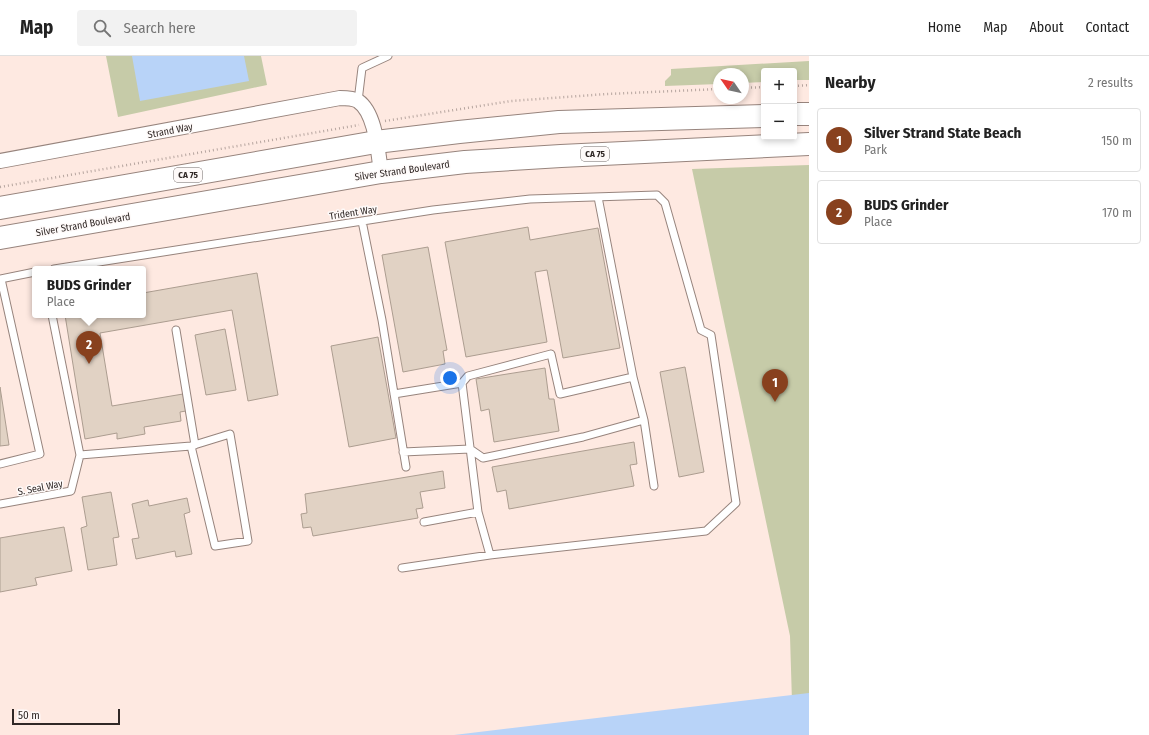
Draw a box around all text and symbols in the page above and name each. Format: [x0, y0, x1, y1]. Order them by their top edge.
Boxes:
search box [77, 10, 357, 46]
text: Map [20, 16, 53, 39]
icon: search [91, 17, 113, 39]
text: Search here [123, 19, 196, 37]
text: Home [928, 19, 961, 36]
text: Map [983, 19, 1007, 36]
text: About [1029, 19, 1064, 36]
text: Contact [1086, 19, 1129, 36]
north arrow [713, 68, 749, 104]
map controls [761, 68, 797, 140]
button: + [761, 68, 797, 104]
text: Nearby [825, 72, 876, 93]
text: 2 results [1088, 75, 1133, 90]
button: − [761, 104, 797, 140]
street label: Strand Way [147, 121, 194, 141]
text: Silver Strand State Beach [864, 124, 1021, 142]
text: 1 [836, 133, 842, 148]
text: 150 m [1101, 133, 1132, 148]
text: Park [864, 142, 887, 157]
road number: CA 75 [581, 147, 609, 161]
street label: Silver Strand Boulevard [354, 158, 450, 184]
road number: CA 75 [174, 168, 202, 182]
text: BUDS Grinder [864, 196, 948, 214]
street label: Trident Way [329, 203, 378, 223]
text: 2 [836, 205, 842, 220]
text: 170 m [1102, 205, 1132, 220]
street label: Silver Strand Boulevard [35, 211, 131, 239]
text: Place [864, 214, 892, 229]
popup [32, 266, 146, 318]
text: BUDS Grinder [47, 276, 131, 294]
text: Place [47, 294, 75, 309]
pin: 2 [76, 331, 102, 364]
your location [440, 368, 460, 388]
pin: 1 [762, 369, 788, 402]
street label: S. Seal Way [17, 478, 64, 498]
scale bar [12, 707, 120, 726]
text: 50 m [18, 709, 40, 722]

